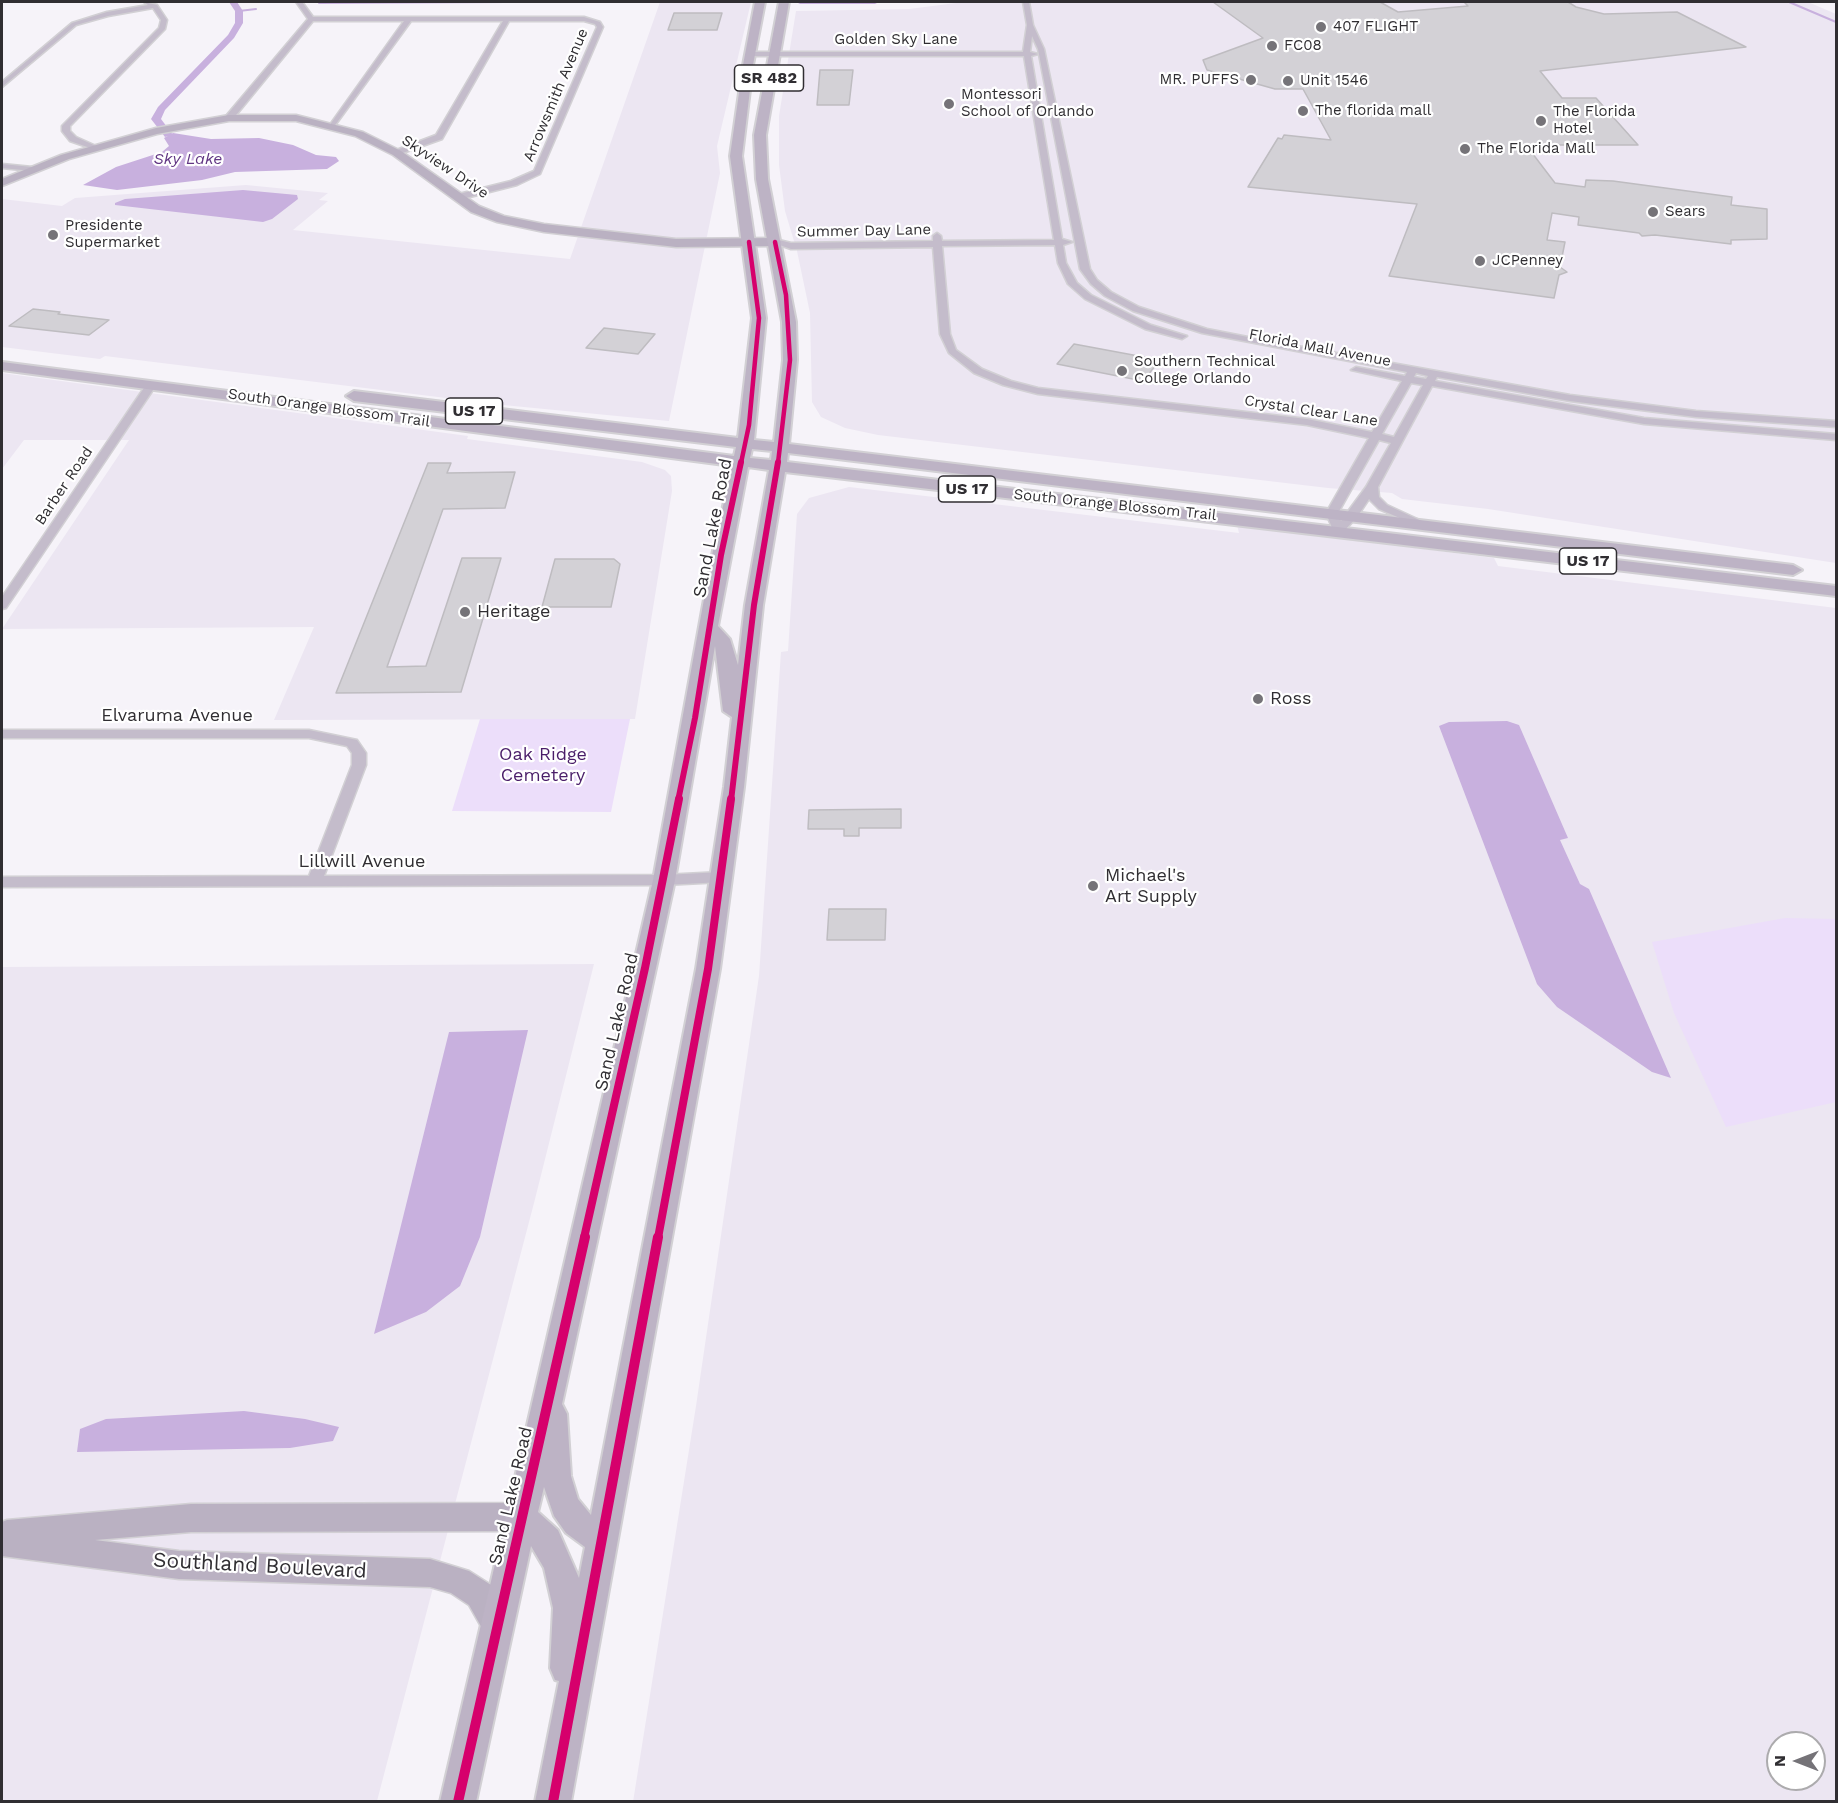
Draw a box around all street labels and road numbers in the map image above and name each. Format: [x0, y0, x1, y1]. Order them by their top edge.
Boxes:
street label: Arrowsmith Avenue [520, 26, 592, 164]
street label: Golden Sky Lane [834, 31, 958, 49]
road number: SR 482 [734, 65, 804, 91]
street label: Skyview Drive [398, 131, 492, 203]
street label: Summer Day Lane [797, 221, 931, 241]
street label: Florida Mall Avenue [1247, 325, 1393, 371]
street label: South Orange Blossom Trail [227, 385, 431, 431]
street label: Crystal Clear Lane [1243, 392, 1379, 430]
road number: US 17 [446, 398, 502, 424]
street label: Barber Road [31, 444, 97, 528]
street label: Sand Lake Road [689, 457, 737, 599]
road number: US 17 [938, 476, 996, 502]
street label: South Orange Blossom Trail [1013, 485, 1217, 525]
road number: US 17 [1560, 548, 1616, 574]
street label: Elvaruma Avenue [101, 705, 253, 727]
street label: Lillwill Avenue [299, 851, 425, 873]
street label: Sand Lake Road [591, 951, 643, 1093]
street label: Sand Lake Road [485, 1425, 537, 1567]
street label: Southland Boulevard [153, 1548, 367, 1584]

